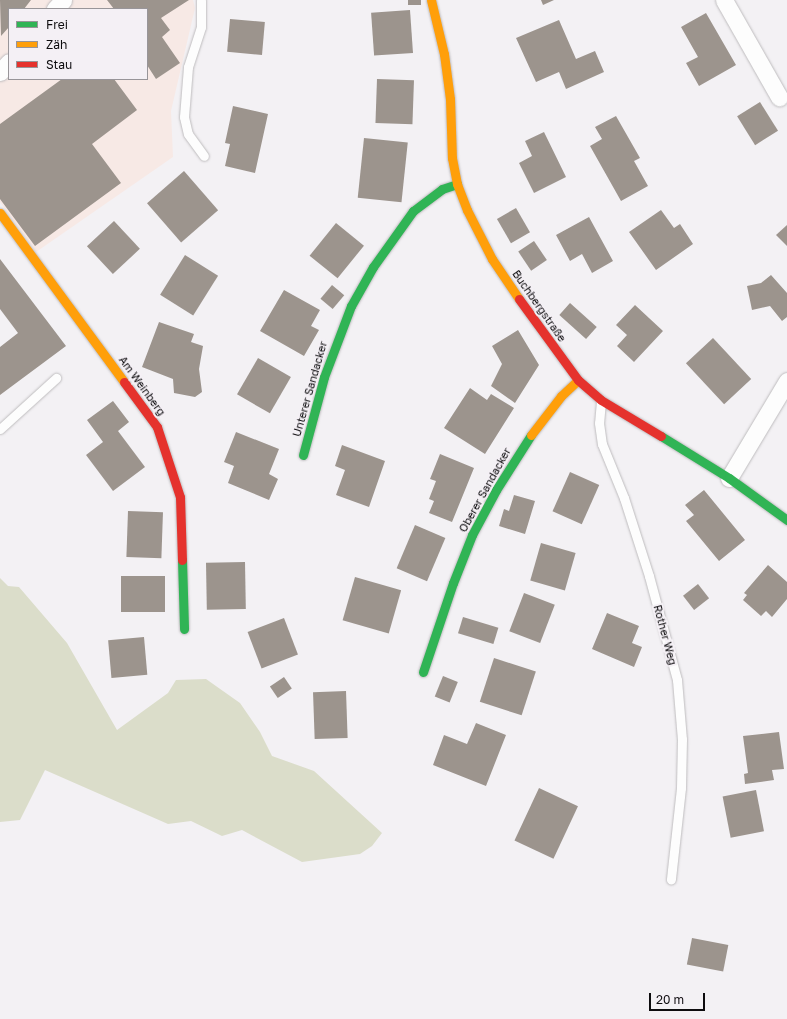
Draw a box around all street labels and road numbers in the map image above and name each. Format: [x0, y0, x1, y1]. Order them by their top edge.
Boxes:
street label: Buchbergstraße [509, 268, 569, 344]
street label: Unterer Sandacker [290, 340, 330, 438]
street label: Am Weinberg [116, 354, 168, 418]
street label: Oberer Sandacker [456, 445, 514, 535]
street label: Rother Weg [651, 603, 679, 667]

